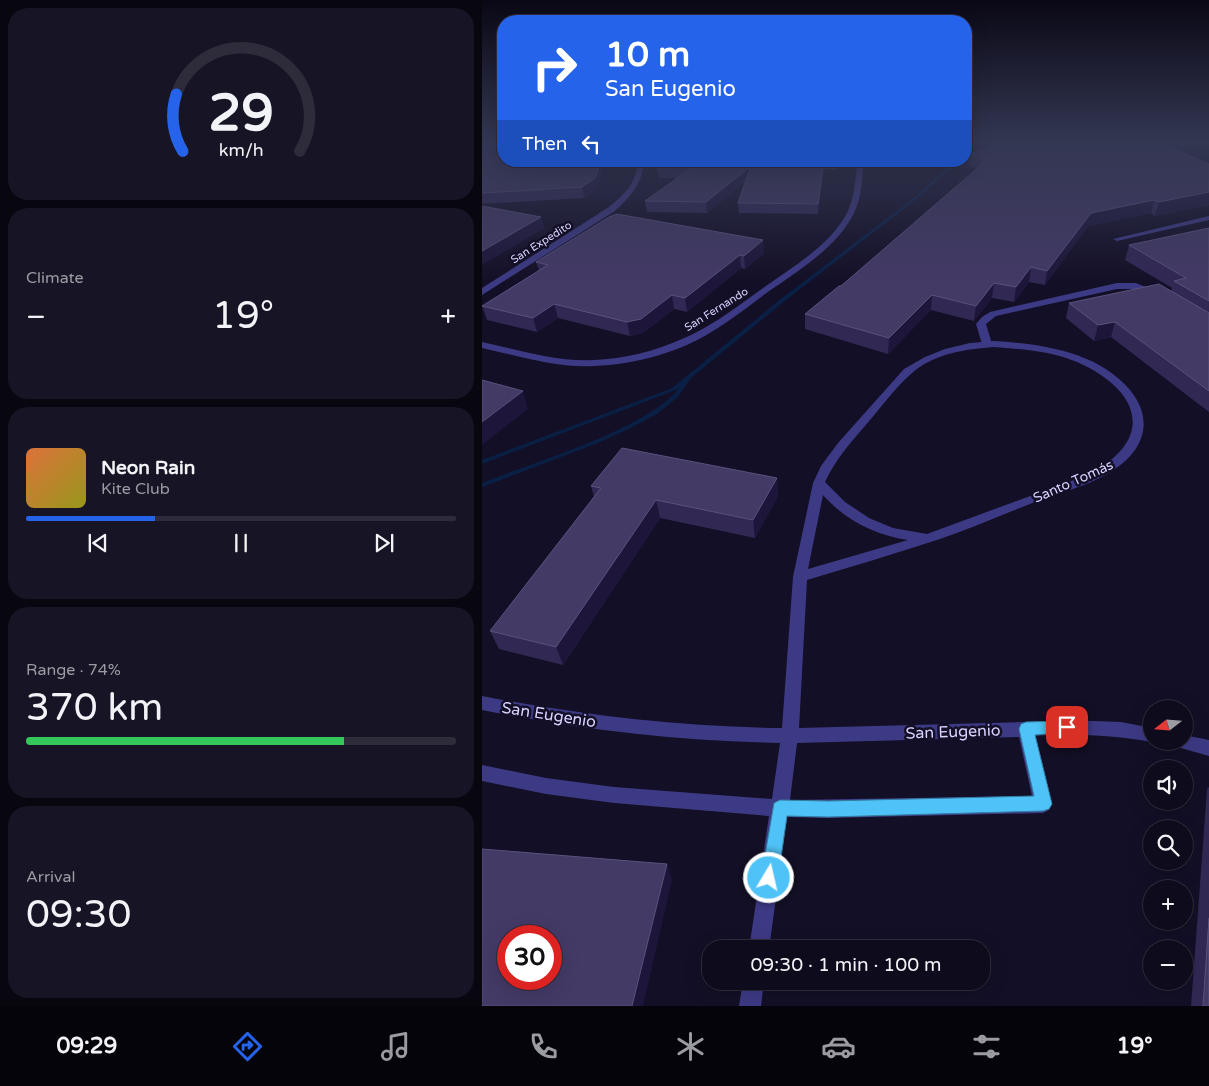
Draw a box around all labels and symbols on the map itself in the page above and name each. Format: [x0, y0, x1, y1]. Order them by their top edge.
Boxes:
street label: San Expedito [508, 218, 574, 266]
street label: San Fernando [682, 285, 751, 334]
street label: Santo Tomás [1031, 456, 1116, 507]
street label: San Eugenio [500, 698, 597, 732]
north arrow [1143, 700, 1193, 750]
pin [1046, 706, 1088, 748]
street label: San Eugenio [905, 720, 1001, 744]
position arrow [742, 851, 794, 903]
speed limit sign: 30 [497, 925, 562, 990]

